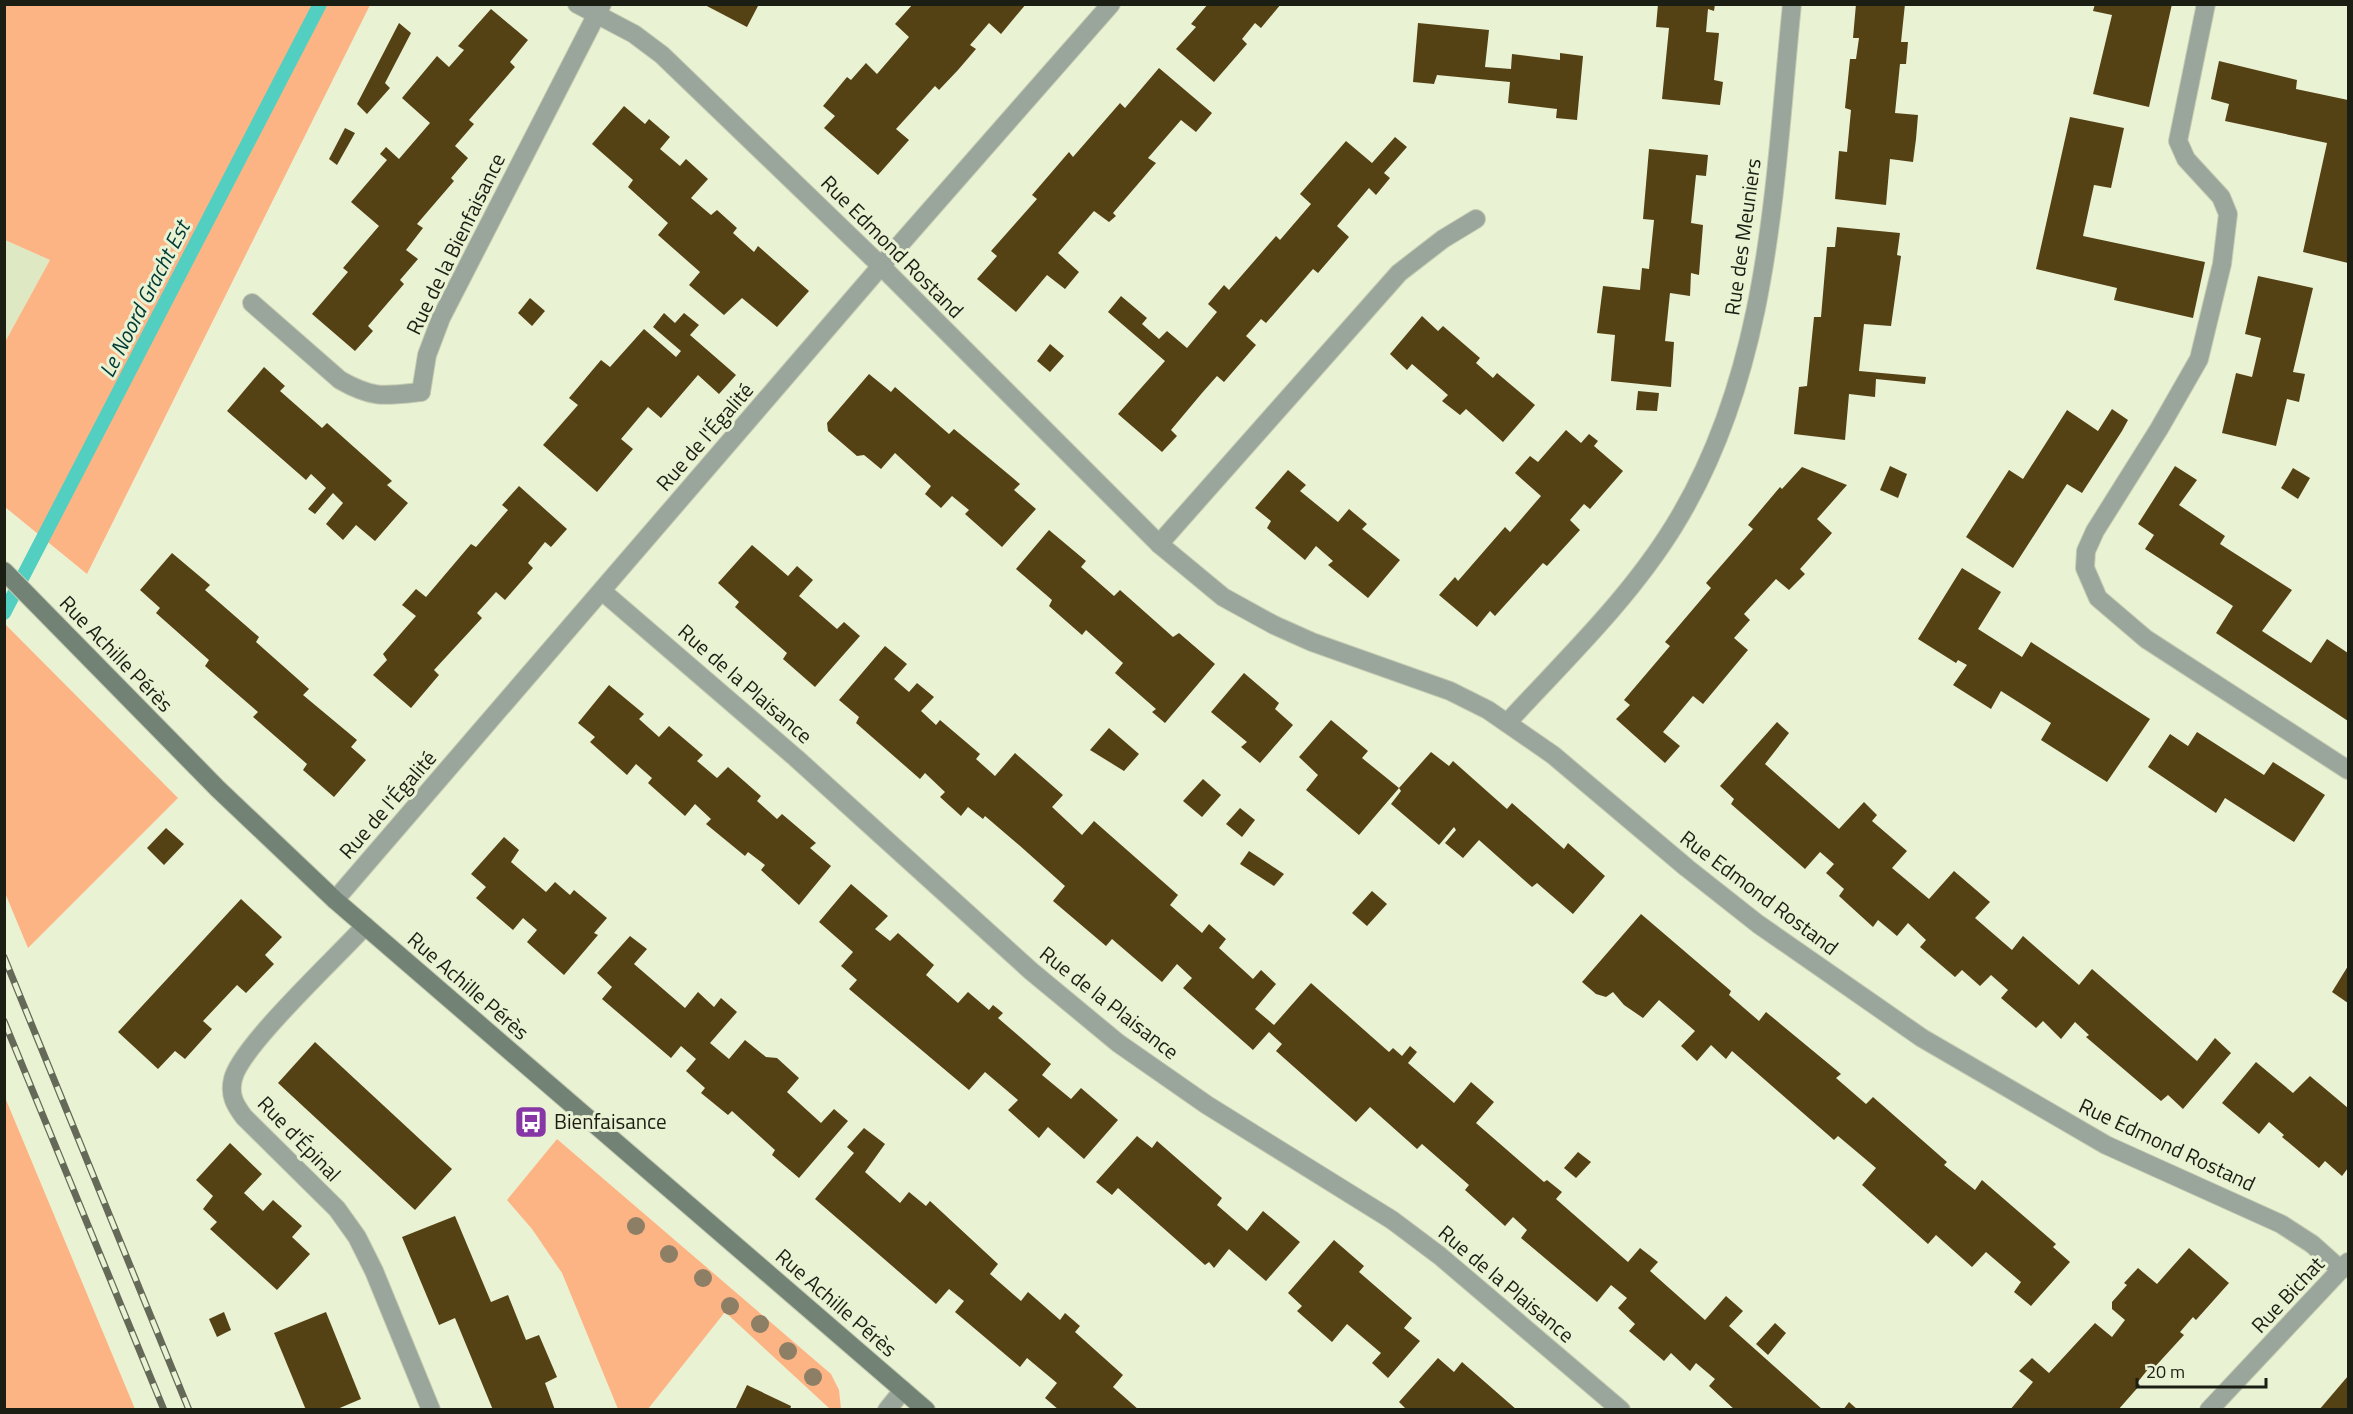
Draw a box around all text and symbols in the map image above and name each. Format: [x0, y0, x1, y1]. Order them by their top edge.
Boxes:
street label: Rue de la Bienfaisance [397, 147, 513, 340]
street label: Rue des Meuniers [1715, 156, 1769, 317]
street label: Rue Edmond Rostand [814, 167, 972, 325]
water label: Le Noord Gracht Est [90, 212, 199, 383]
street label: Rue de l'Égalité [648, 375, 761, 498]
street label: Rue Achille Pérès [52, 588, 181, 719]
street label: Rue de la Plaisance [671, 616, 820, 751]
street label: Rue de l'Égalité [331, 743, 444, 866]
street label: Rue Edmond Rostand [1674, 822, 1846, 963]
street label: Rue Achille Pérès [401, 923, 537, 1047]
street label: Rue de la Plaisance [1033, 938, 1186, 1067]
street label: Rue d'Épinal [250, 1088, 349, 1189]
street label: Rue Edmond Rostand [2074, 1089, 2261, 1199]
bus stop icon: Bienfaisance [513, 1104, 549, 1140]
place label: Bienfaisance [554, 1105, 667, 1137]
street label: Rue de la Plaisance [1432, 1217, 1582, 1350]
street label: Rue Achille Pérès [769, 1240, 905, 1364]
street label: Rue Bichat [2243, 1248, 2332, 1340]
scale bar [2137, 1351, 2266, 1389]
text: 20 m [2146, 1358, 2185, 1385]

